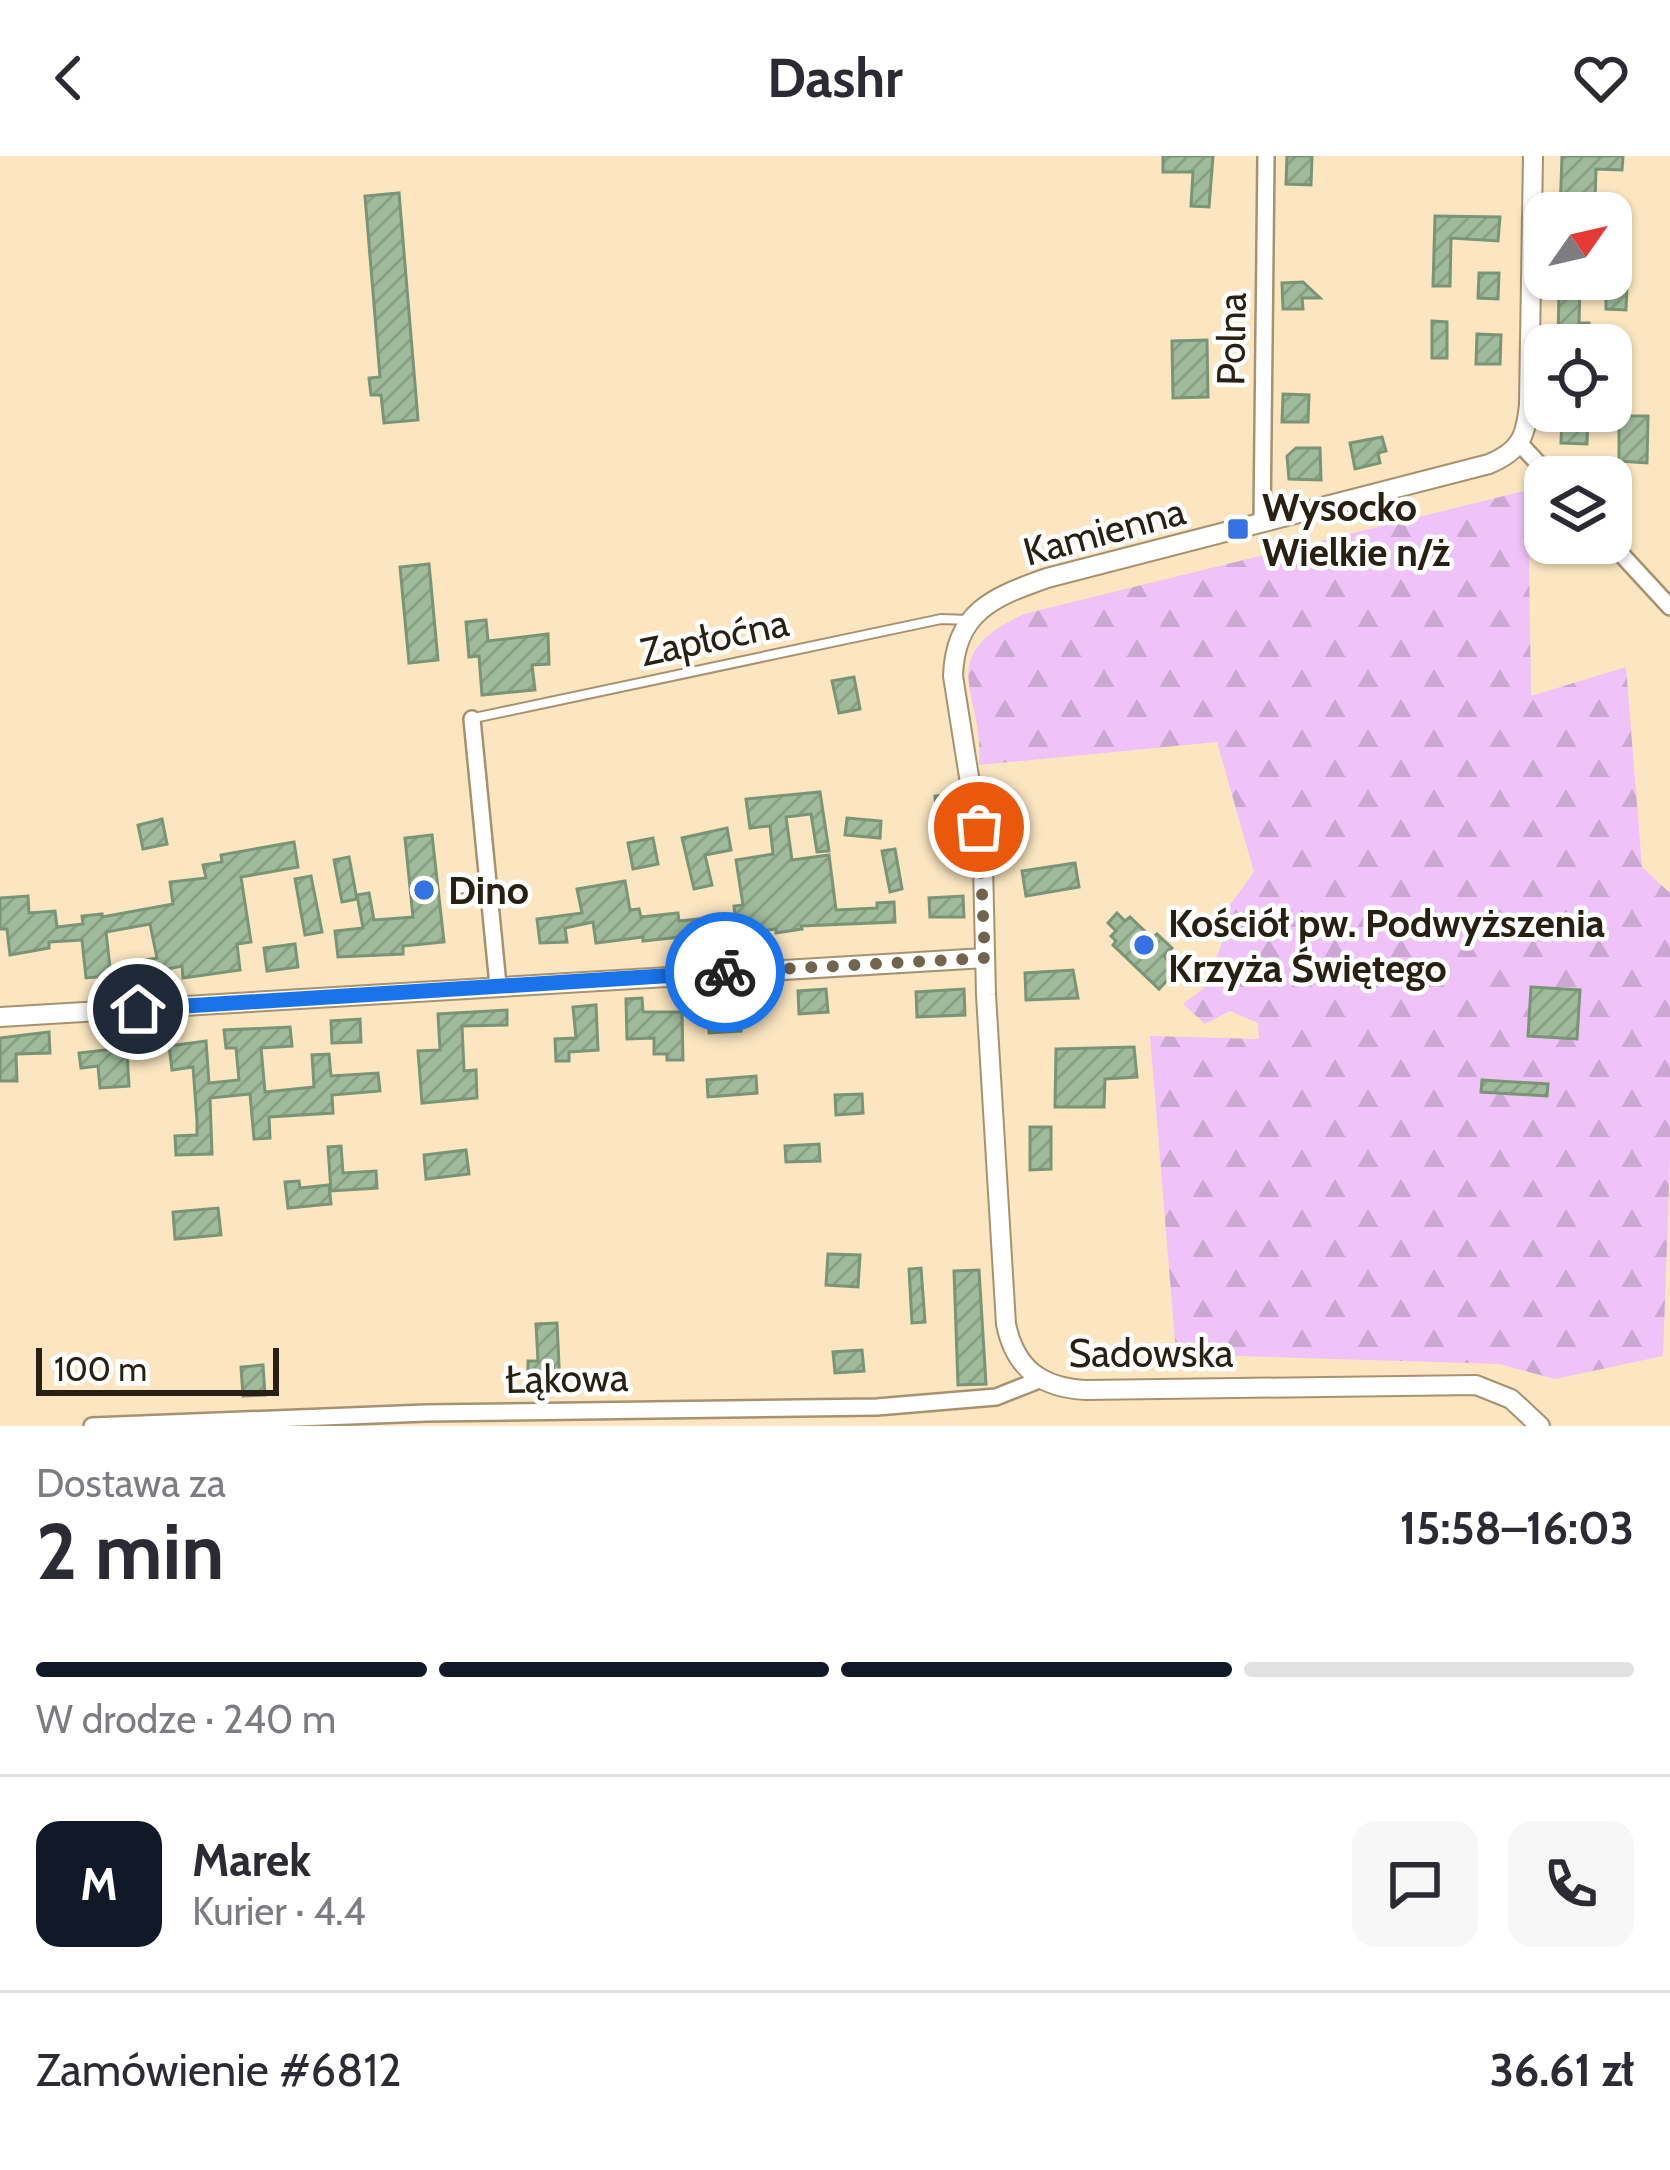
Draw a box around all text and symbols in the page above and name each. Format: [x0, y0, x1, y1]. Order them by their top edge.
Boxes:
icon: back [36, 45, 102, 111]
text: Dashr [767, 45, 903, 111]
icon: heart [1568, 45, 1634, 111]
north arrow [1524, 192, 1632, 300]
map controls [1524, 192, 1632, 564]
street label: Polna [1206, 292, 1256, 386]
button: locate [1524, 324, 1632, 432]
button: layers [1524, 456, 1632, 564]
place label: Wysocko Wielkie n/ż [1262, 483, 1450, 576]
street label: Kamienna [1018, 486, 1190, 576]
marker: Wysocko Wielkie n/ż [1225, 516, 1251, 542]
street label: Zapłoćna [635, 598, 793, 676]
pin [928, 776, 1030, 878]
icon: bag [946, 794, 1012, 860]
place label: Dino [448, 866, 529, 914]
marker: Dino [411, 877, 437, 903]
place label: Kościół pw. Podwyższenia Krzyża Świętego [1168, 899, 1605, 992]
courier [665, 912, 785, 1032]
marker: Kościół pw. Podwyższenia Krzyża Świętego [1131, 932, 1157, 958]
icon: bike [692, 939, 758, 1005]
pin [87, 958, 189, 1060]
icon: home [105, 976, 171, 1042]
street label: Sadowska [1069, 1329, 1234, 1377]
scale bar [36, 1342, 279, 1395]
text: 100 m [54, 1349, 147, 1389]
street label: Łąkowa [505, 1353, 629, 1403]
text: Dostawa za [36, 1459, 226, 1507]
text: 15:58–16:03 [1400, 1501, 1634, 1555]
text: 2 min [36, 1504, 224, 1599]
text: W drodze · 240 m [36, 1695, 336, 1743]
button: chat [1352, 1821, 1478, 1947]
button: phone [1508, 1821, 1634, 1947]
text: Marek [192, 1833, 311, 1887]
text: M [80, 1857, 118, 1911]
text: Kurier · 4.4 [192, 1887, 366, 1935]
text: Zamówienie #6812 [36, 2043, 402, 2097]
text: 36.61 zł [1490, 2043, 1634, 2097]

